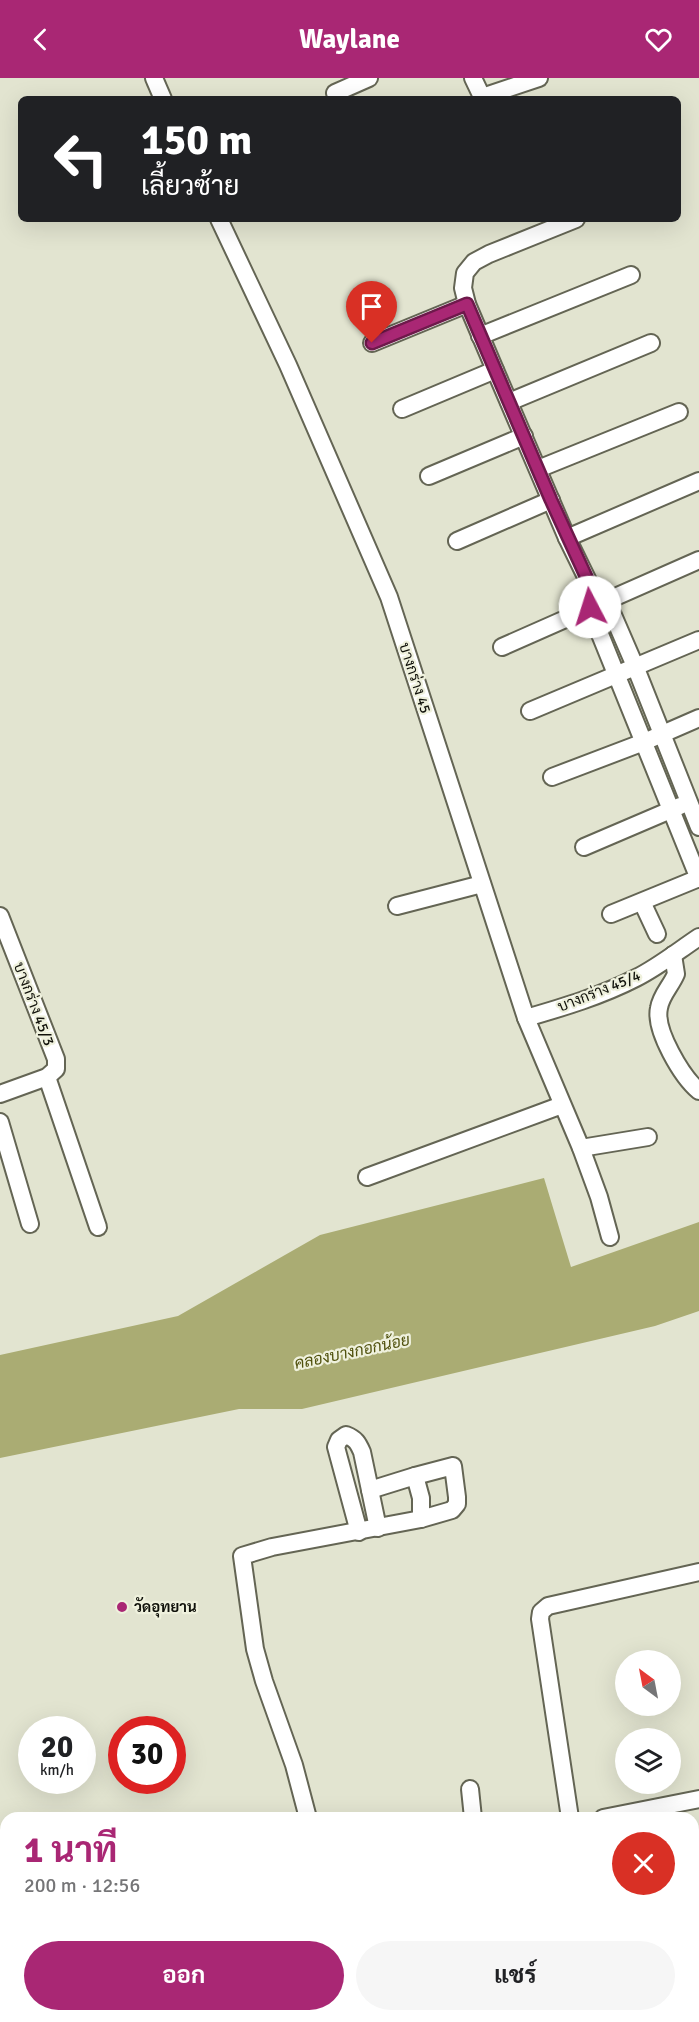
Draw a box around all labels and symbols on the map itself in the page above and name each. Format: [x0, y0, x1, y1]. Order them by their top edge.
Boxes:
pin [346, 281, 397, 343]
position arrow [558, 575, 622, 639]
street label: บางกร่าง 45 [395, 640, 436, 716]
street label: บางกร่าง 45/3 [10, 959, 59, 1048]
street label: บางกร่าง 45/4 [555, 965, 643, 1016]
water label: คลองบางกอกน้อย [292, 1328, 412, 1374]
place label: วัดอุทยาน [134, 1597, 197, 1618]
marker: วัดอุทยาน [115, 1600, 129, 1614]
north arrow [615, 1650, 681, 1716]
speed limit sign: 30 [108, 1716, 186, 1794]

